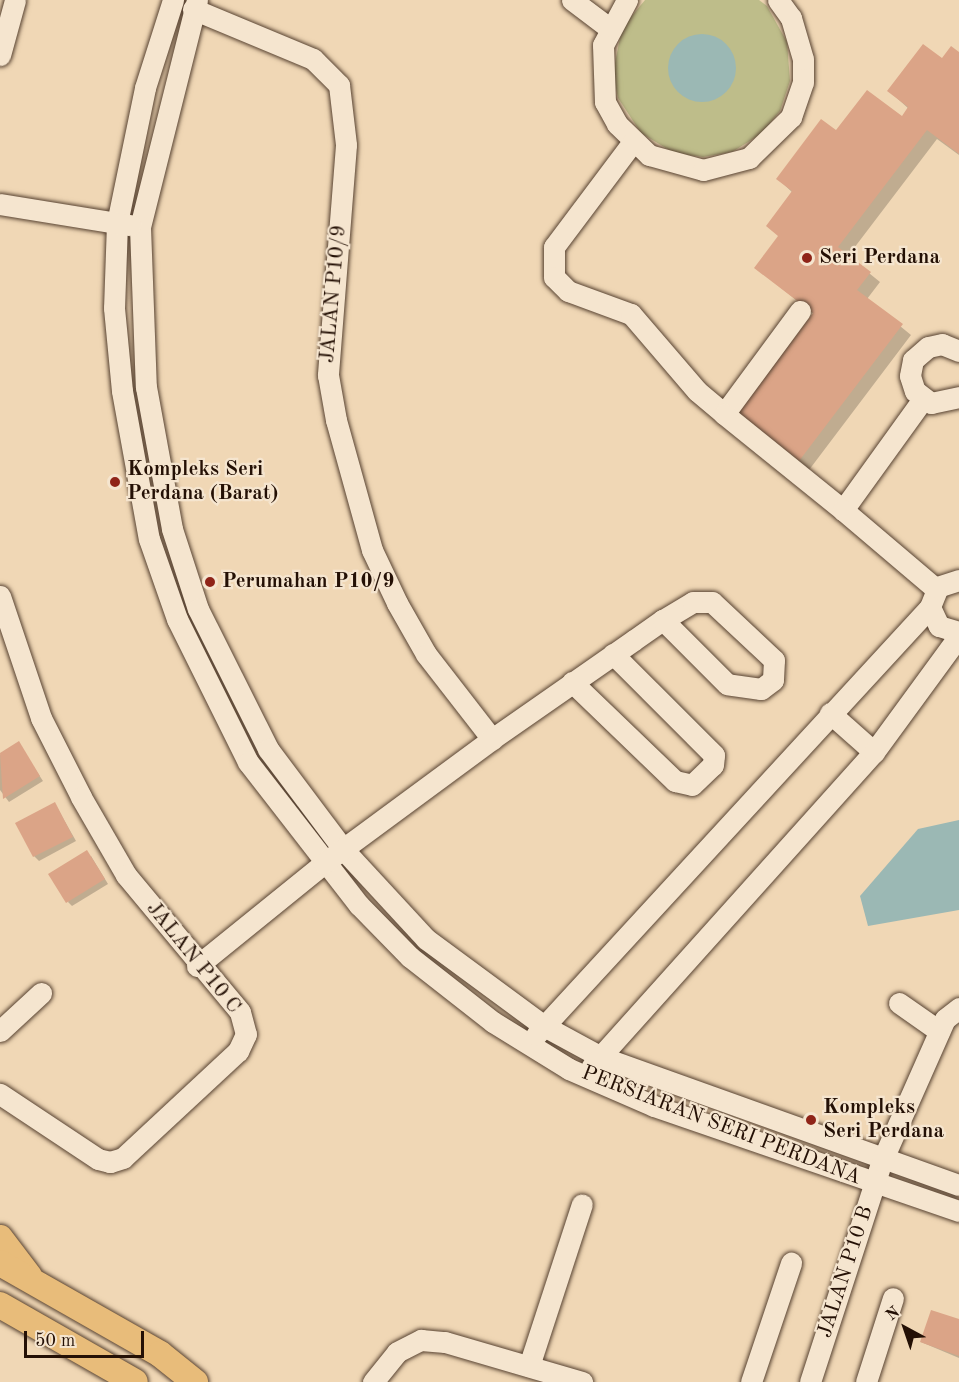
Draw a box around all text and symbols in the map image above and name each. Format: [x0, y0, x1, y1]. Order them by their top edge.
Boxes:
street label: JALAN P10/9 [315, 224, 353, 364]
place label: Seri Perdana [819, 245, 940, 271]
marker: Seri Perdana [800, 251, 814, 265]
place label: Kompleks Seri Perdana (Barat) [127, 457, 278, 507]
marker: Kompleks Seri Perdana (Barat) [108, 475, 122, 489]
place label: Perumahan P10/9 [222, 569, 394, 595]
marker: Perumahan P10/9 [203, 575, 217, 589]
street label: JALAN P10 C [140, 897, 246, 1019]
street label: PERSIARAN SERI PERDANA [578, 1061, 864, 1191]
place label: Kompleks Seri Perdana [823, 1095, 944, 1145]
marker: Kompleks Seri Perdana [804, 1113, 818, 1127]
street label: JALAN P10 B [813, 1203, 879, 1341]
north arrow [875, 1298, 935, 1358]
text: N [884, 1304, 903, 1324]
scale bar [27, 1319, 147, 1357]
text: 50 m [35, 1332, 75, 1350]

